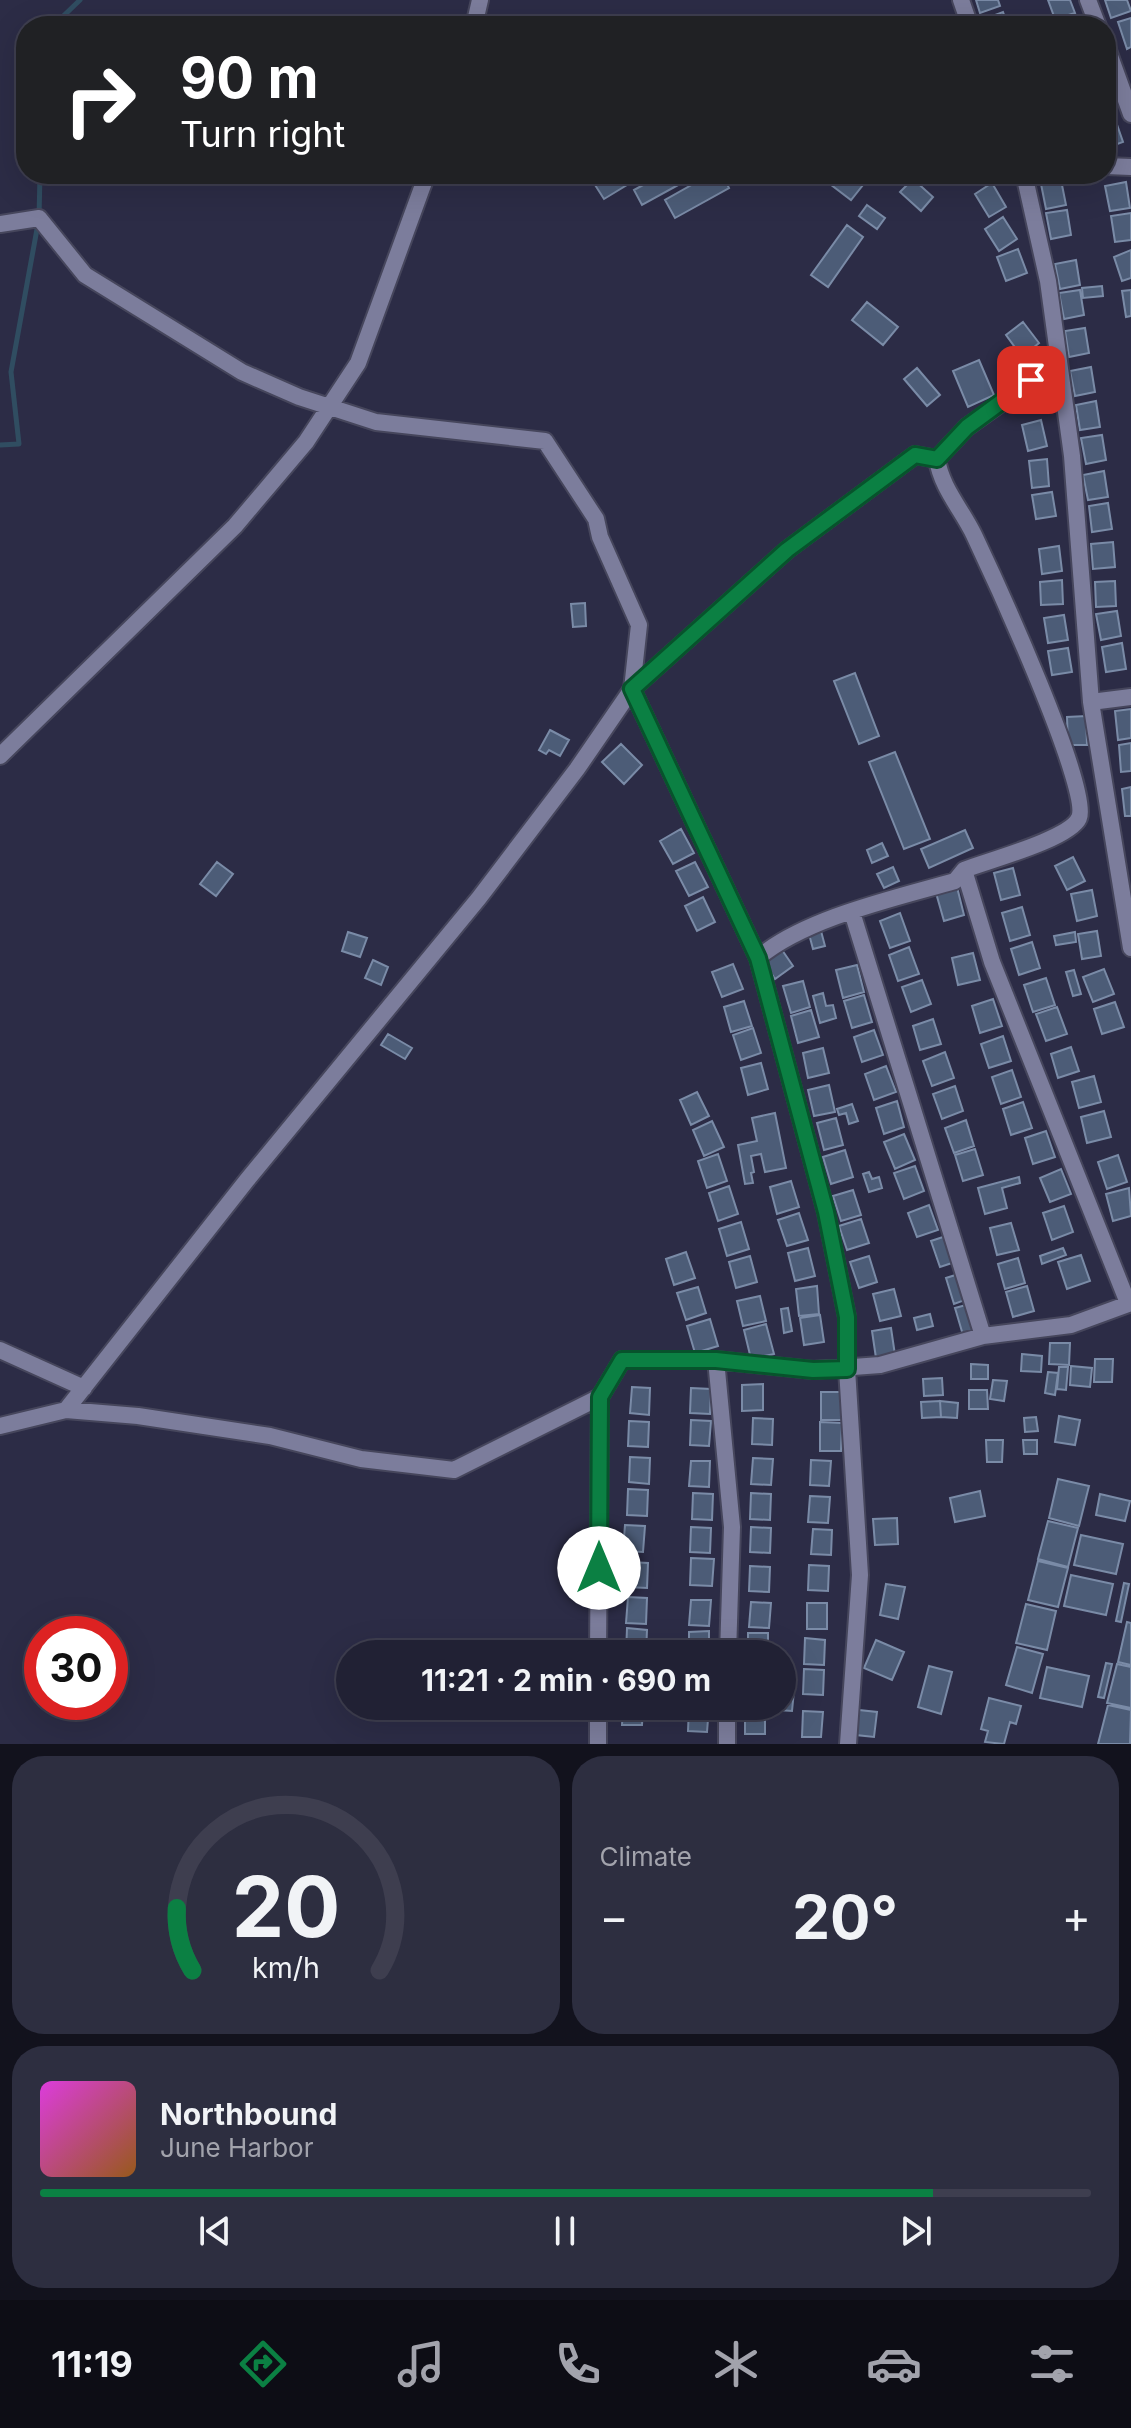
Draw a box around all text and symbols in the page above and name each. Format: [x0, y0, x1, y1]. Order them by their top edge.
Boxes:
text: 90 m [180, 44, 319, 112]
icon: right [48, 48, 152, 152]
text: Turn right [180, 112, 345, 156]
pin [997, 346, 1065, 414]
icon: arrive [1009, 358, 1053, 402]
position arrow [557, 1526, 641, 1610]
speed limit sign: 30 [24, 1616, 128, 1720]
text: 11:21 · 2 min · 690 m [421, 1662, 711, 1698]
text: Climate [600, 1841, 692, 1872]
text: 20 [232, 1856, 340, 1957]
text: 20° [792, 1881, 898, 1953]
text: − [600, 1890, 629, 1944]
text: + [1062, 1890, 1091, 1944]
text: km/h [252, 1950, 320, 1985]
text: Northbound [160, 2096, 337, 2132]
text: June Harbor [160, 2132, 313, 2163]
icon: previous [193, 2209, 237, 2253]
icon: pause [543, 2209, 587, 2253]
icon: next [894, 2209, 938, 2253]
icon: directions [235, 2336, 291, 2392]
icon: music [393, 2336, 449, 2392]
icon: phone [550, 2336, 606, 2392]
icon: climate [708, 2336, 764, 2392]
icon: car [866, 2336, 922, 2392]
icon: filters [1024, 2336, 1080, 2392]
text: 11:19 [51, 2342, 133, 2386]

